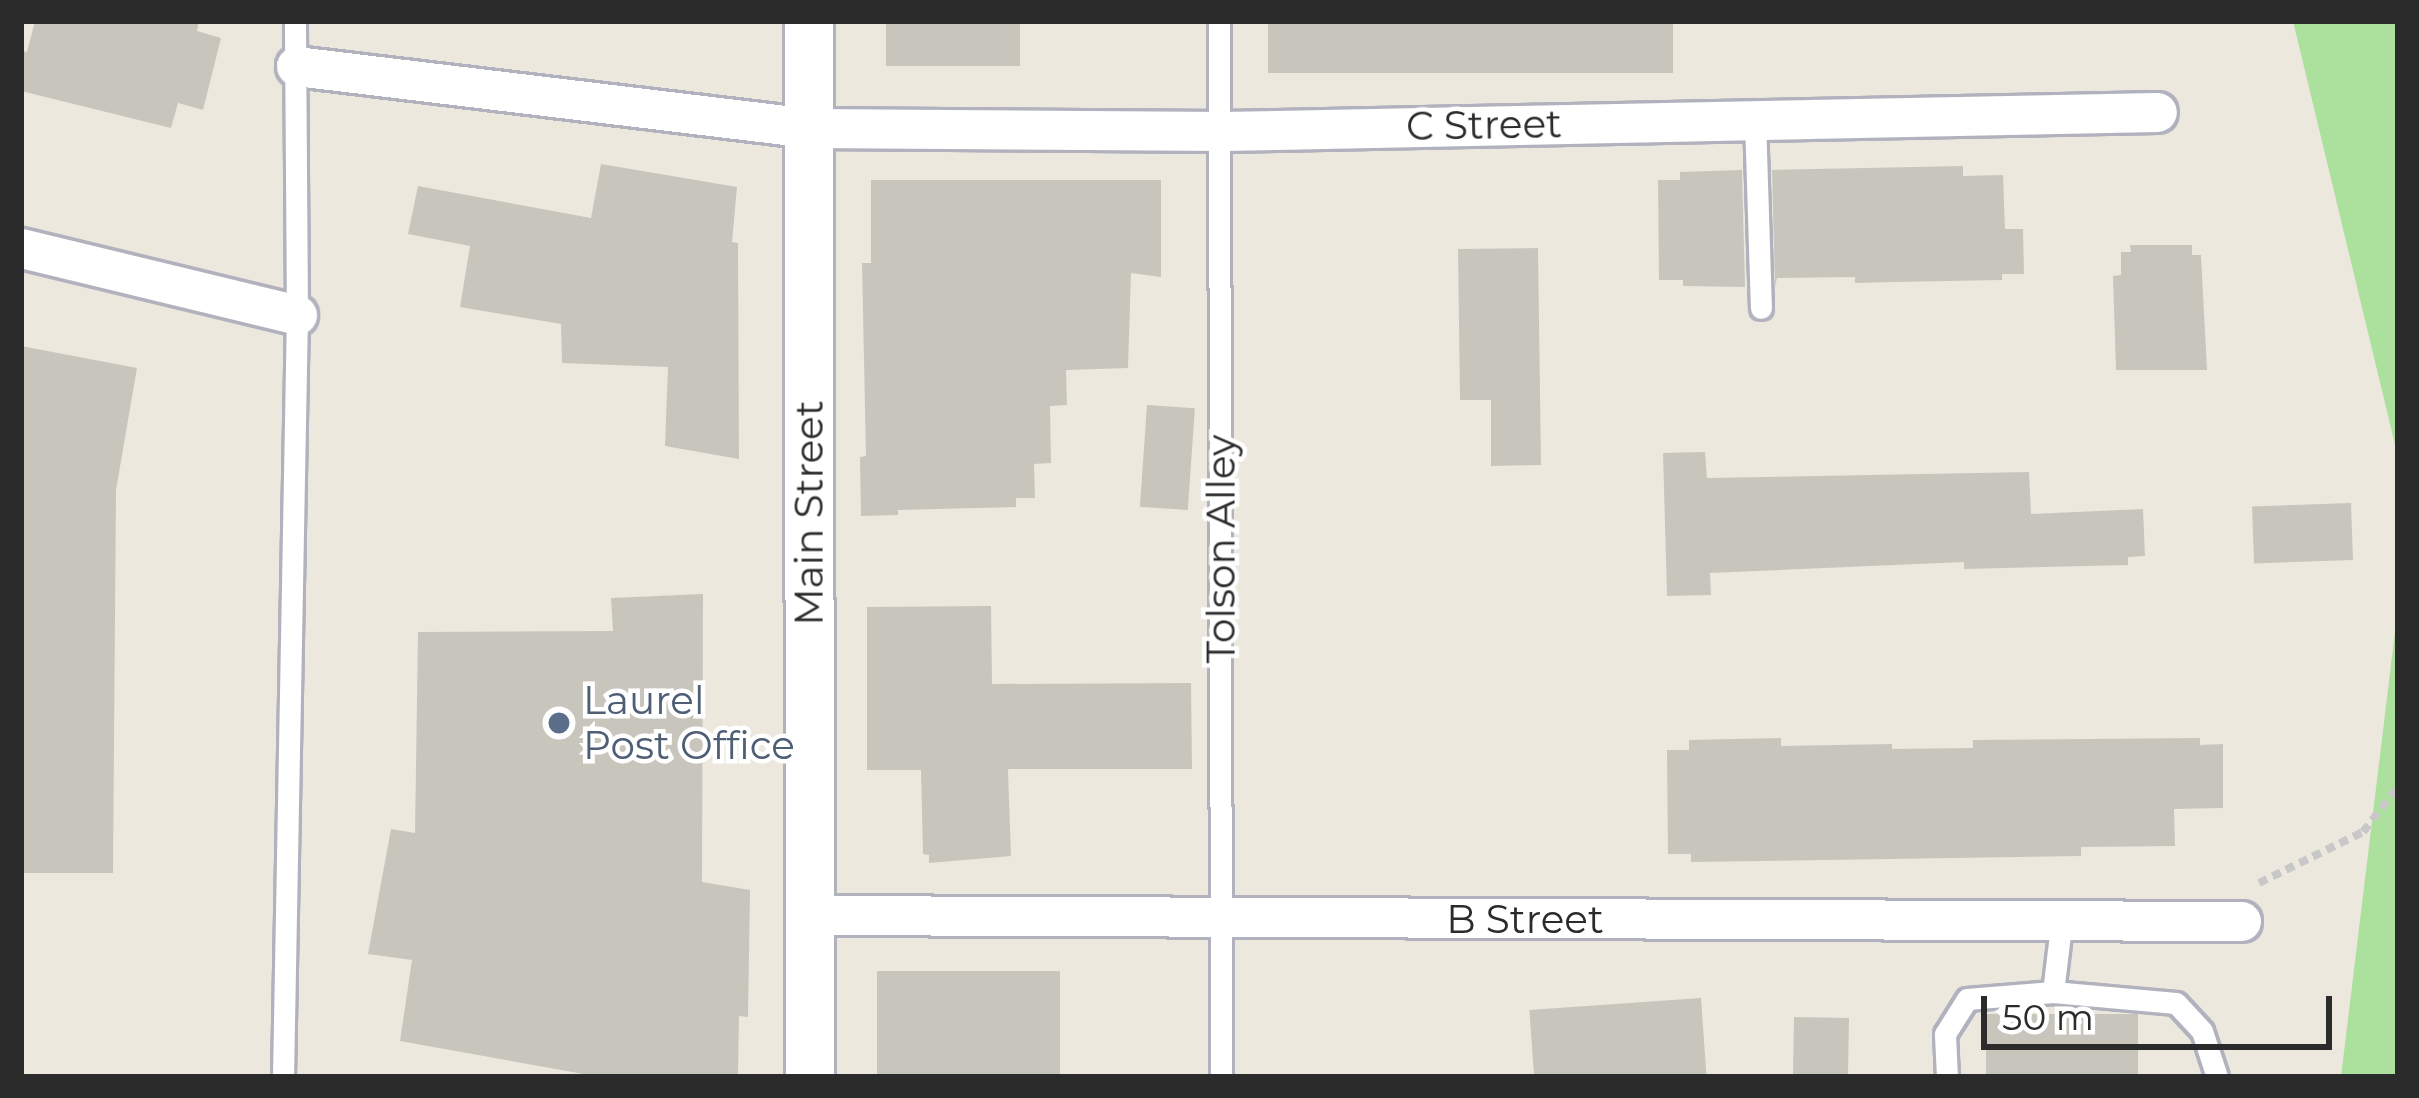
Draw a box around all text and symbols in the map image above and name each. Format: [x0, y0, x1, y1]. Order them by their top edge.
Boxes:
street label: C Street [1406, 100, 1562, 150]
street label: Main Street [786, 400, 832, 626]
street label: Tolson Alley [1198, 435, 1244, 663]
place label: Laurel Post Office [583, 678, 795, 769]
marker: Laurel Post Office [546, 710, 572, 736]
street label: B Street [1446, 896, 1604, 942]
scale bar [1987, 972, 2338, 1046]
text: 50 m [2002, 995, 2094, 1039]

